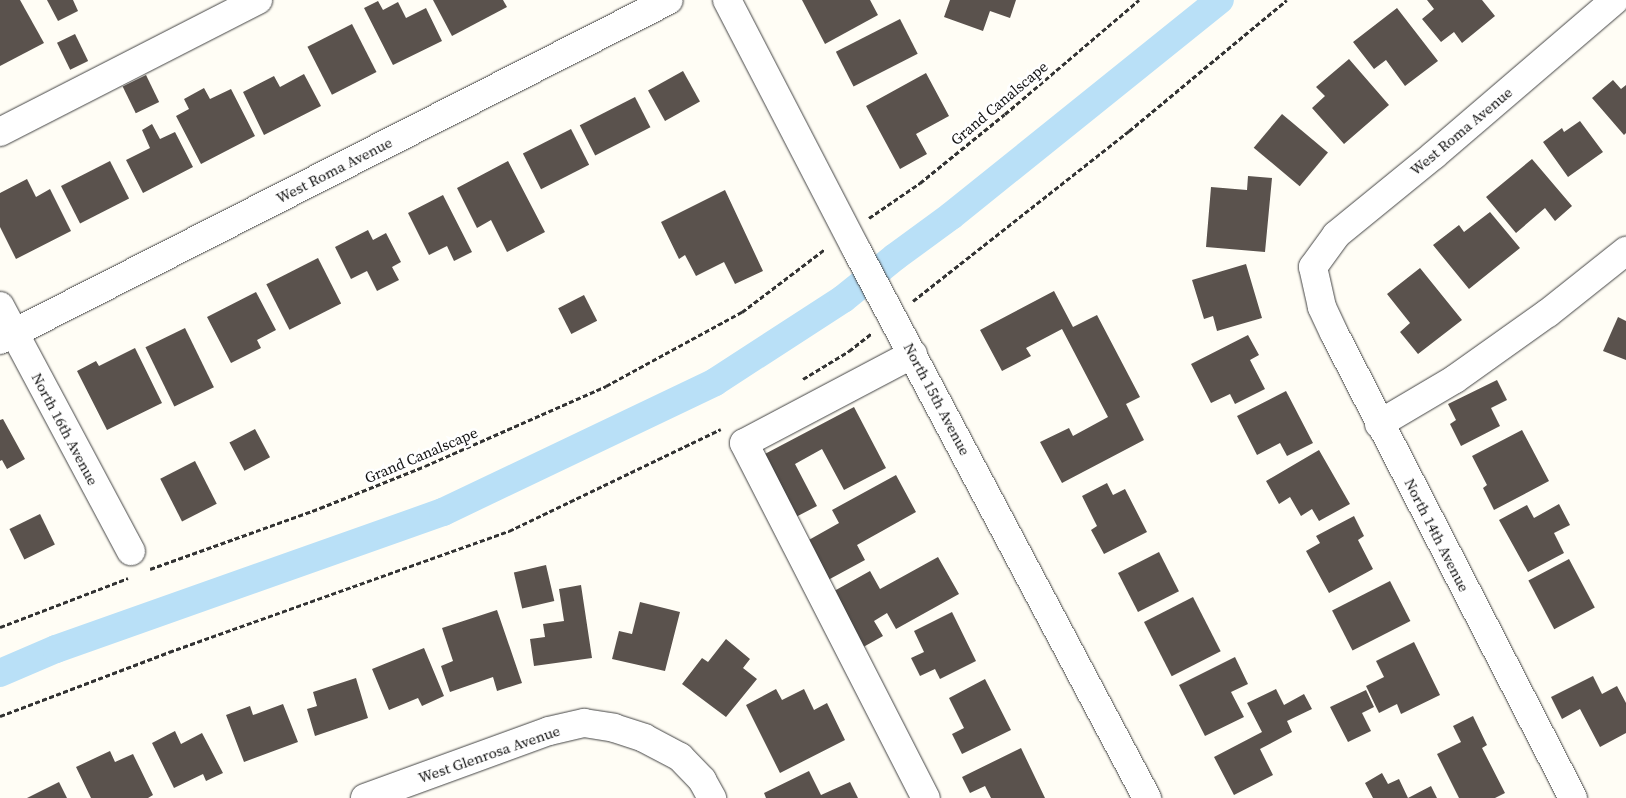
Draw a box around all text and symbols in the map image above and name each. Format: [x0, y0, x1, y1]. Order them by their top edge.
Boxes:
street label: Grand Canalscape [947, 57, 1051, 149]
street label: West Roma Avenue [1406, 83, 1516, 179]
street label: West Roma Avenue [273, 133, 395, 207]
street label: North 15th Avenue [900, 340, 974, 458]
street label: North 16th Avenue [28, 370, 102, 488]
street label: Grand Canalscape [362, 423, 480, 487]
street label: North 14th Avenue [1401, 475, 1473, 595]
street label: West Glenrosa Avenue [416, 721, 562, 787]

